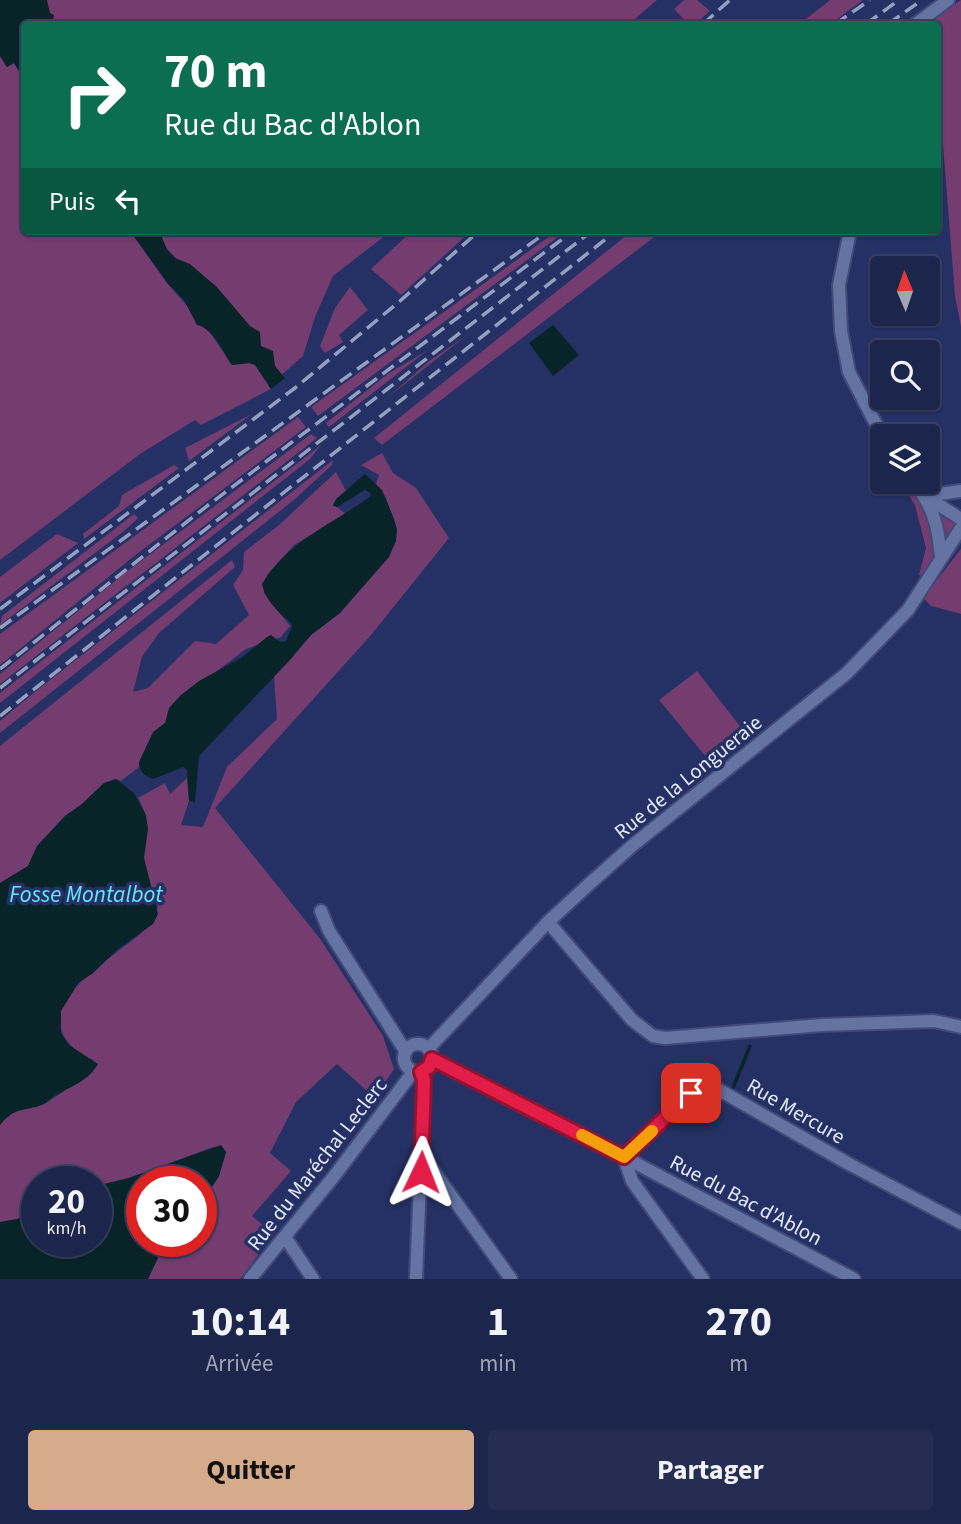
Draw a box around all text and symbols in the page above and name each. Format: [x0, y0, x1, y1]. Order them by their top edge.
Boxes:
text: 70 m [164, 37, 268, 107]
icon: right [49, 49, 140, 140]
text: Rue du Bac d'Ablon [164, 102, 421, 148]
icon: left [109, 182, 147, 220]
text: Puis [49, 183, 95, 220]
north arrow [870, 256, 940, 326]
map controls [870, 256, 940, 494]
button: search [870, 340, 940, 410]
button: layers [870, 424, 940, 494]
street label: Rue de la Longueraie [608, 708, 768, 846]
water label: Fosse Montalbot [9, 878, 163, 911]
pin [661, 1063, 721, 1123]
street label: Rue du Maréchal Leclerc [240, 1071, 394, 1257]
street label: Rue Mercure [741, 1071, 851, 1151]
icon: arrive [672, 1074, 710, 1112]
position arrow [384, 1135, 458, 1209]
street label: Rue du Bac d'Ablon [664, 1147, 828, 1253]
speed limit sign: 30 [126, 1166, 217, 1257]
text: 20 [48, 1177, 85, 1227]
text: km/h [47, 1216, 86, 1241]
text: 10:14 [189, 1292, 290, 1352]
text: 1 [487, 1292, 509, 1352]
text: 270 [705, 1292, 772, 1352]
text: Arrivée [206, 1347, 273, 1380]
text: min [479, 1347, 517, 1380]
text: m [729, 1347, 748, 1380]
button: Quitter [28, 1430, 474, 1510]
button: Partager [488, 1430, 933, 1510]

